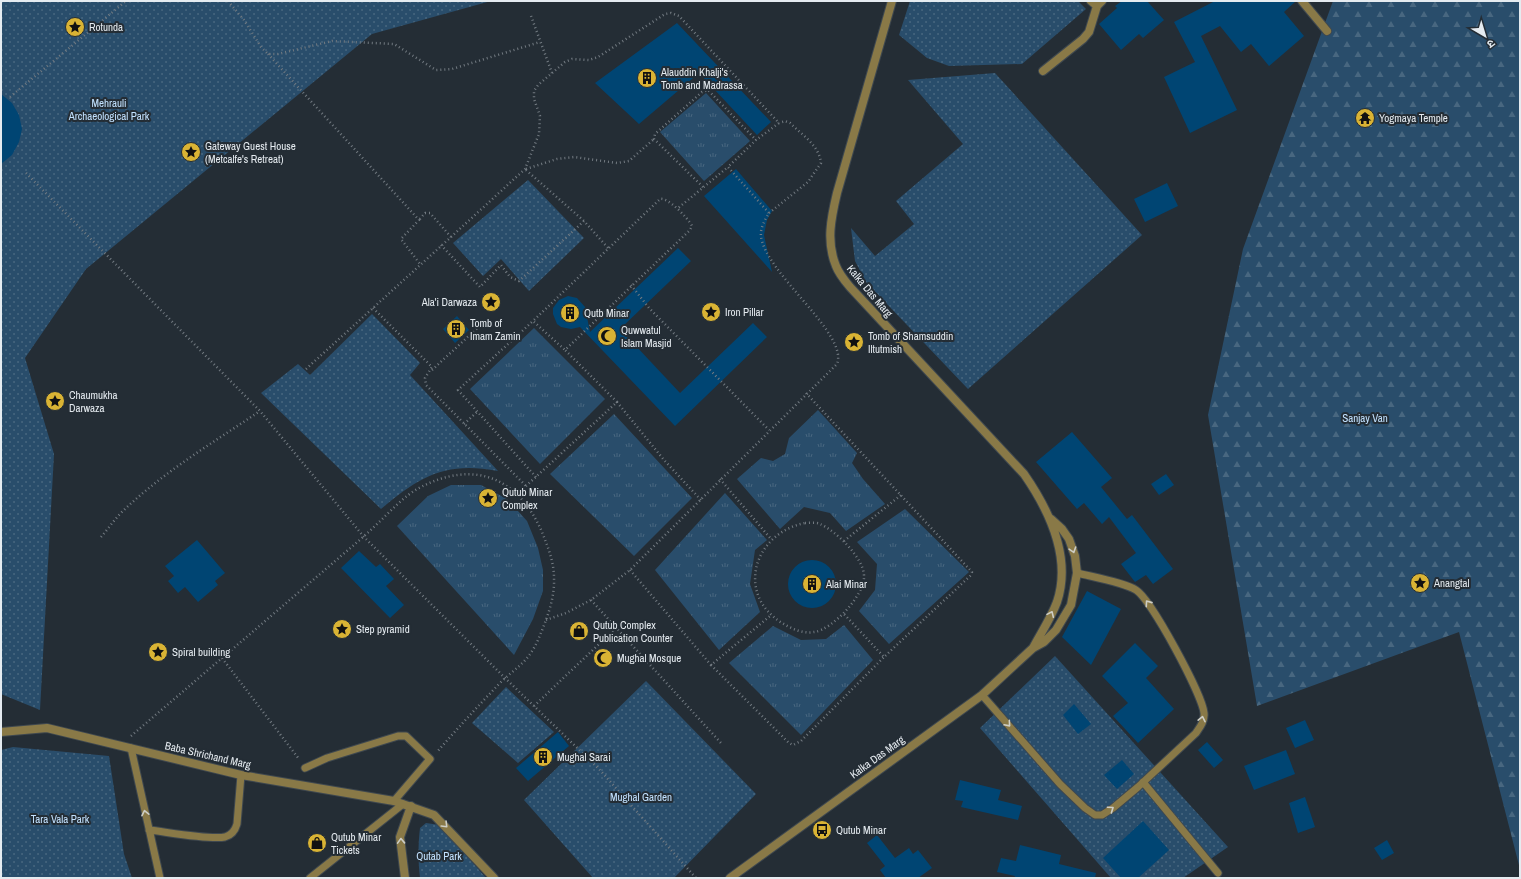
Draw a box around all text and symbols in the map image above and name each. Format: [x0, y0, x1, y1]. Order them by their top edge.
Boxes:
place icon: Rotunda [64, 16, 86, 38]
north arrow [1465, 16, 1505, 56]
place label: Rotunda [89, 20, 123, 34]
text: उ [1484, 36, 1498, 52]
place label: Alauddin Khalji's Tomb and Madrassa [660, 65, 743, 92]
building icon: Alauddin Khalji's Tomb and Madrassa [636, 67, 658, 89]
park label: Mehrauli Archaeological Park [68, 96, 150, 123]
temple icon: Yogmaya Temple [1354, 107, 1376, 129]
place label: Yogmaya Temple [1379, 111, 1448, 125]
place label: Gateway Guest House (Metcalfe's Retreat) [205, 139, 296, 166]
place icon: Gateway Guest House (Metcalfe's Retreat) [180, 141, 202, 163]
street label: Kalka Das Marg [844, 262, 896, 320]
place icon: Ala'i Darwaza [480, 291, 502, 313]
place label: Ala'i Darwaza [421, 295, 477, 309]
place icon: Iron Pillar [700, 301, 722, 323]
building icon: Qutb Minar [559, 302, 581, 324]
place label: Iron Pillar [725, 305, 764, 319]
place label: Qutb Minar [584, 306, 629, 320]
place label: Tomb of Imam Zamin [470, 316, 521, 343]
building icon: Tomb of Imam Zamin [445, 318, 467, 340]
place label: Quwwatul Islam Masjid [621, 323, 672, 350]
mosque icon: Quwwatul Islam Masjid [596, 325, 618, 347]
place label: Tomb of Shamsuddin Iltutmish [868, 329, 953, 356]
place icon: Tomb of Shamsuddin Iltutmish [843, 331, 865, 353]
place label: Chaumukha Darwaza [69, 388, 118, 415]
place icon: Chaumukha Darwaza [44, 390, 66, 412]
park label: Sanjay Van [1342, 411, 1388, 425]
place label: Qutub Minar Complex [502, 485, 552, 512]
place icon: Qutub Minar Complex [477, 487, 499, 509]
one-way arrow [1068, 546, 1076, 553]
place icon: Anangtal [1409, 572, 1431, 594]
building icon: Alai Minar [801, 573, 823, 595]
place label: Anangtal [1433, 576, 1470, 590]
place label: Alai Minar [825, 577, 867, 591]
one-way arrow [1145, 600, 1153, 607]
one-way arrow [1046, 610, 1054, 618]
place icon: Step pyramid [331, 618, 353, 640]
place label: Qutub Complex Publication Counter [593, 618, 673, 645]
shop icon: Qutub Complex Publication Counter [568, 620, 590, 642]
place label: Step pyramid [356, 622, 410, 636]
place icon: Spiral building [147, 641, 169, 663]
place label: Spiral building [172, 645, 230, 659]
mosque icon: Mughal Mosque [592, 647, 614, 669]
place label: Mughal Mosque [617, 651, 681, 665]
one-way arrow [1198, 715, 1206, 722]
one-way arrow [1003, 719, 1010, 727]
street label: Kalka Das Marg [847, 732, 907, 782]
street label: Baba Shrichand Marg [164, 738, 252, 772]
building icon: Mughal Sarai [532, 746, 554, 768]
place label: Mughal Sarai [557, 750, 611, 764]
park label: Mughal Garden [610, 790, 672, 804]
one-way arrow [1107, 806, 1114, 814]
one-way arrow [142, 809, 150, 816]
park label: Tara Vala Park [31, 812, 90, 826]
bus stop icon: Qutub Minar [811, 819, 833, 841]
one-way arrow [440, 820, 448, 828]
place label: Qutub Minar [836, 823, 886, 837]
place label: Qutub Minar Tickets [331, 830, 381, 857]
shop icon: Qutub Minar Tickets [306, 832, 328, 854]
one-way arrow [397, 838, 405, 844]
park label: Qutab Park [416, 849, 462, 863]

